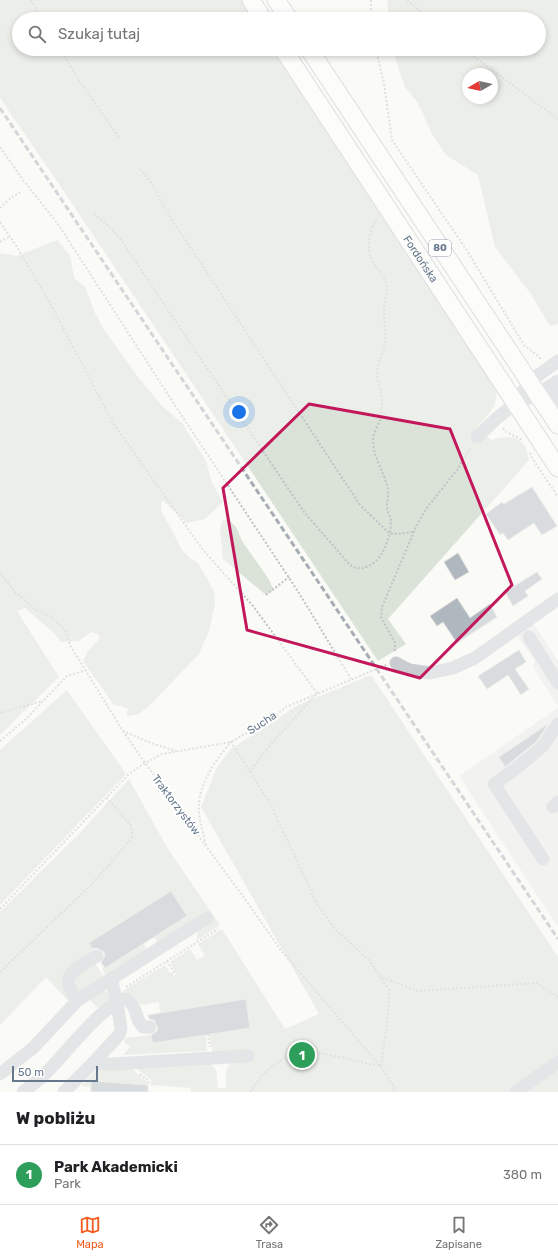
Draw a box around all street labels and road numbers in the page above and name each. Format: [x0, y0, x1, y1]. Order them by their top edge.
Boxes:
street label: Fordońska [401, 233, 441, 285]
road number: 80 [429, 240, 451, 256]
street label: Sucha [245, 709, 279, 737]
street label: Traktorzystów [149, 772, 203, 838]

